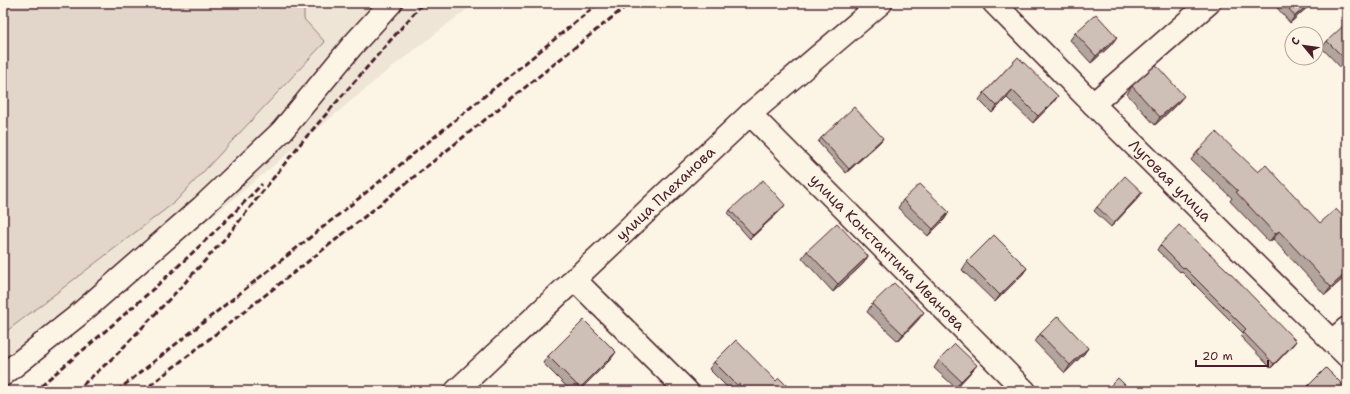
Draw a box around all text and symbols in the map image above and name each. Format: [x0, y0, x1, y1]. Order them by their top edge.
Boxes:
north arrow [1284, 26, 1324, 66]
text: С [1287, 35, 1304, 48]
street label: Луговая улица [1124, 135, 1216, 227]
street label: улица Плеханова [612, 141, 720, 245]
street label: улица Константина Иванова [805, 170, 970, 336]
scale bar [1196, 342, 1268, 368]
text: 20 m [1202, 348, 1233, 364]

